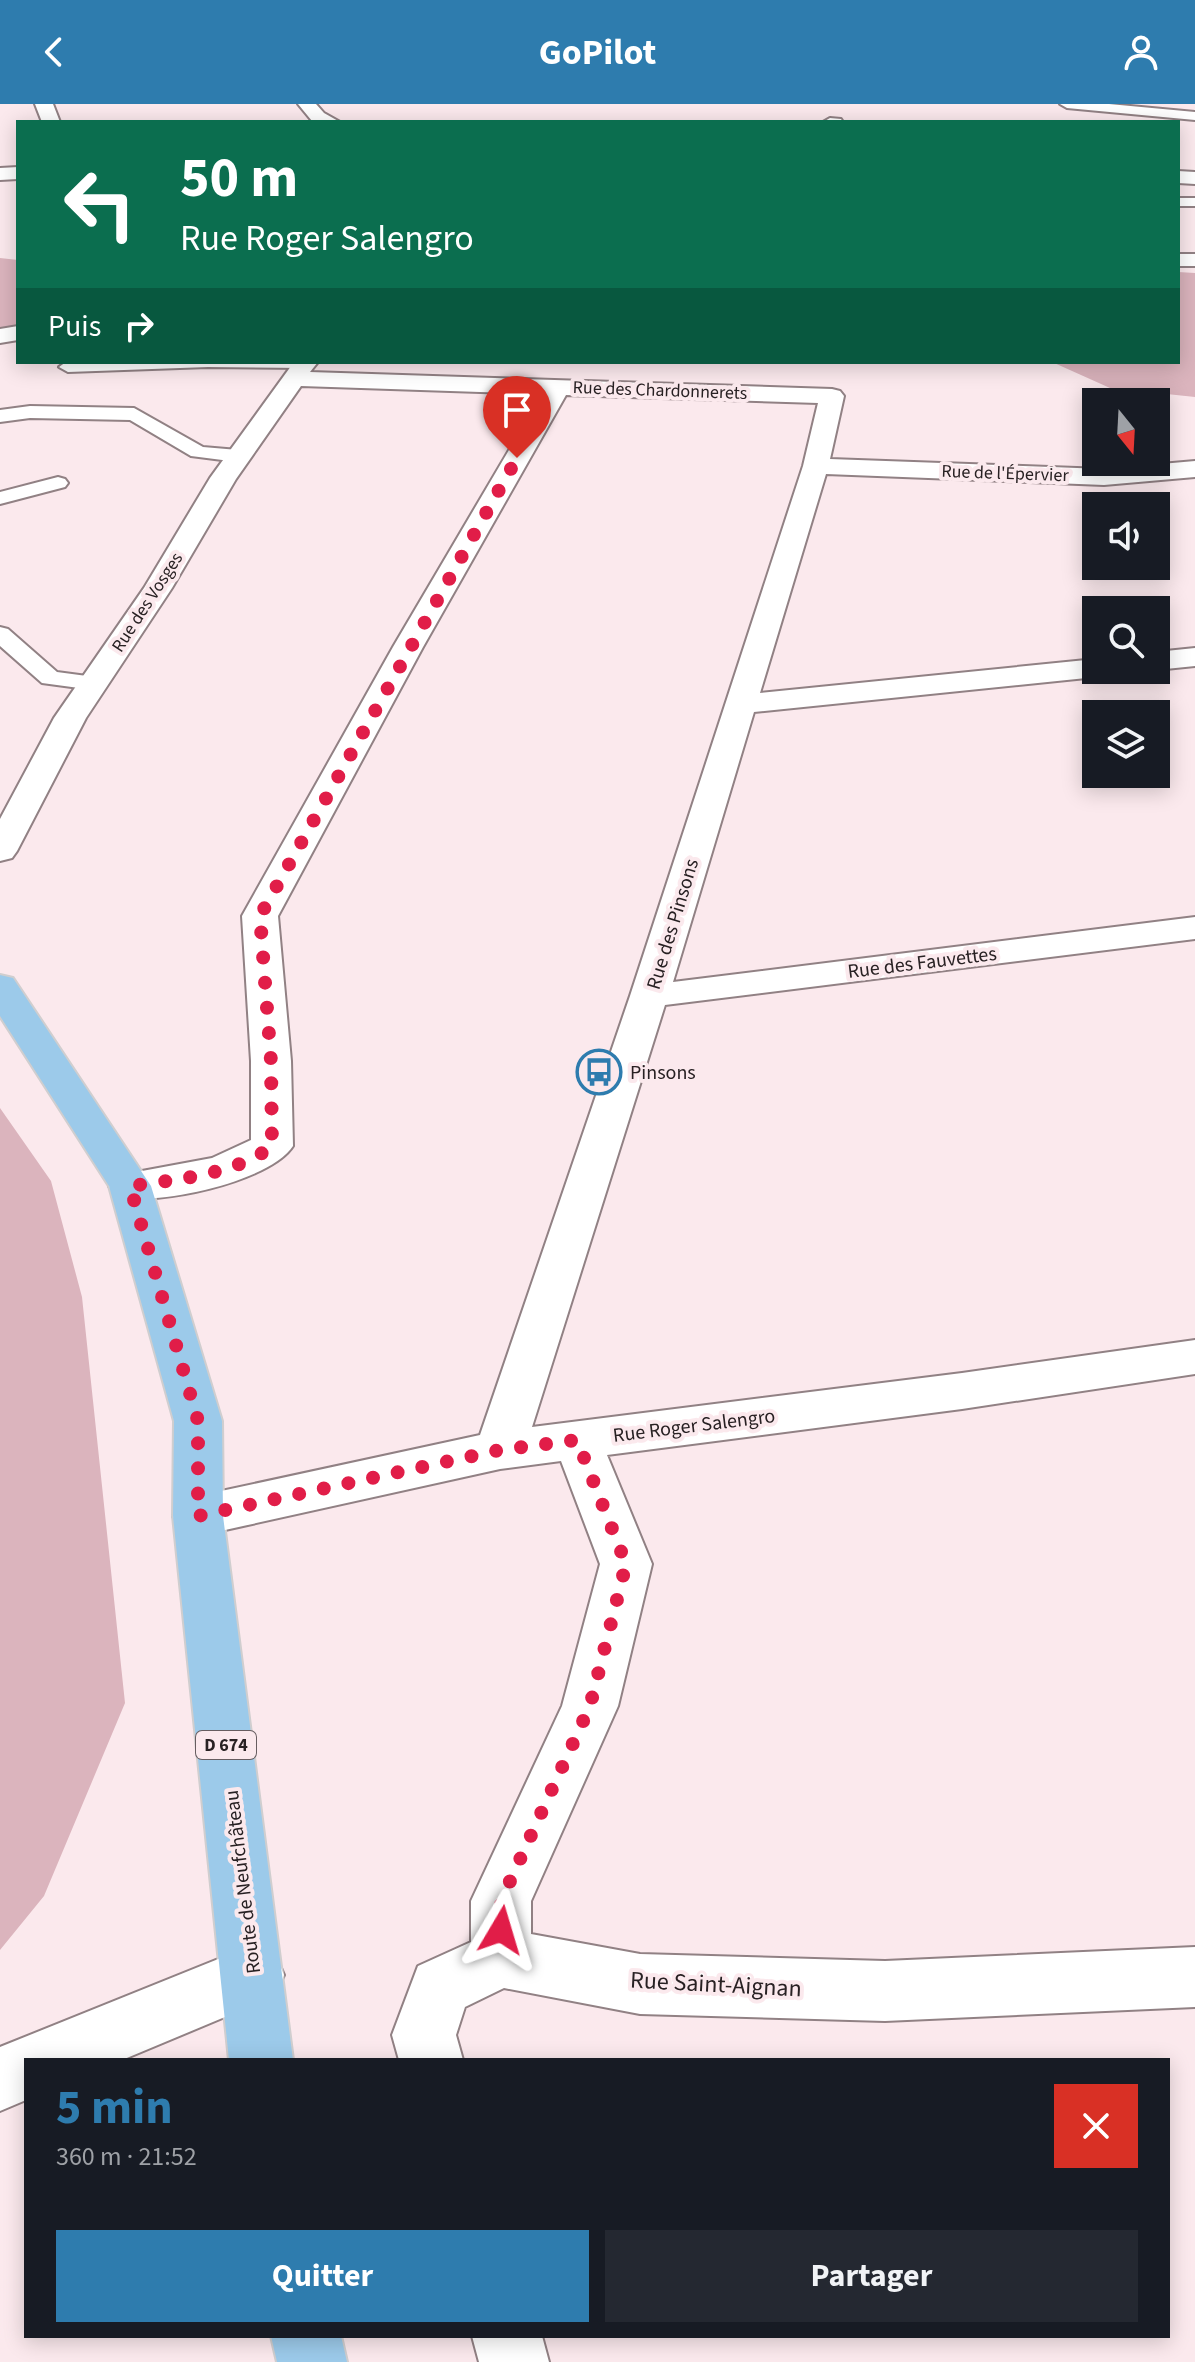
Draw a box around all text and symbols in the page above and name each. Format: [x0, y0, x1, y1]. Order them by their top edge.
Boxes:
text: GoPilot [539, 27, 656, 78]
icon: back [32, 30, 76, 74]
icon: person [1119, 30, 1163, 74]
text: 50 m [180, 139, 298, 218]
icon: left [48, 152, 152, 256]
text: Rue Roger Salengro [180, 213, 474, 264]
icon: right [117, 304, 161, 348]
text: Puis [48, 305, 101, 348]
street label: Rue des Chardonnerets [572, 375, 748, 406]
pin [483, 376, 551, 458]
icon: arrive [495, 388, 539, 432]
north arrow [1082, 388, 1170, 476]
map controls [1082, 388, 1170, 788]
street label: Rue de l'Épervier [941, 459, 1070, 488]
button: sound [1082, 492, 1170, 580]
street label: Rue des Vosges [106, 548, 189, 657]
button: search [1082, 596, 1170, 684]
button: layers [1082, 700, 1170, 788]
street label: Rue des Pinsons [640, 855, 706, 993]
street label: Rue des Fauvettes [846, 940, 998, 986]
bus stop icon: Pinsons [575, 1048, 623, 1096]
place label: Pinsons [630, 1059, 696, 1087]
street label: Rue Roger Salengro [611, 1402, 777, 1450]
road number: D 674 [196, 1731, 256, 1759]
street label: Route de Neufchâteau [218, 1789, 268, 1975]
position arrow [459, 1888, 543, 1972]
street label: Rue Saint-Aignan [629, 1963, 803, 2006]
text: 5 min [56, 2074, 173, 2142]
button: close [1054, 2084, 1138, 2168]
text: 360 m · 21:52 [56, 2138, 197, 2175]
button: Quitter [56, 2230, 589, 2322]
button: Partager [605, 2230, 1138, 2322]

